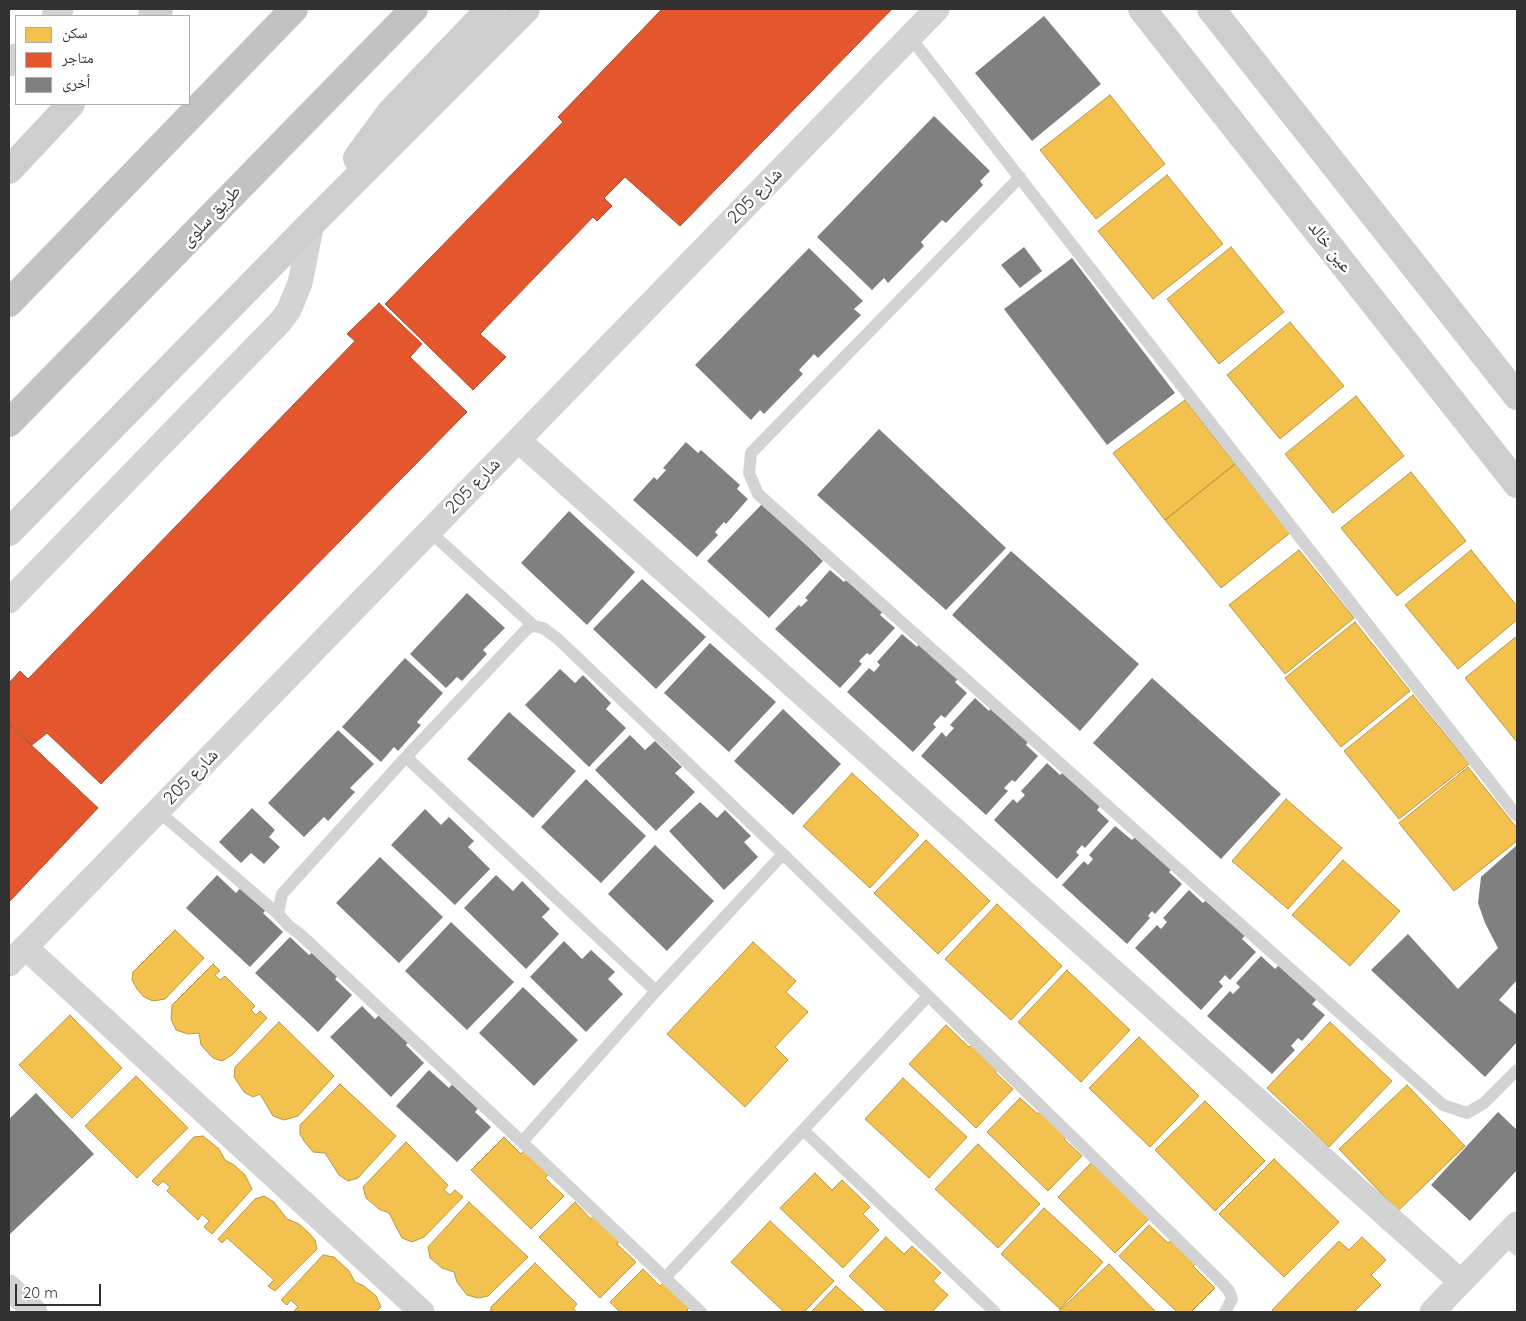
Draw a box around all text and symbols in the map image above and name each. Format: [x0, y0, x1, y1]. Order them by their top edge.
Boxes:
legend [15, 15, 190, 105]
text: سكن [62, 23, 88, 42]
text: متاجر [62, 48, 94, 67]
text: أخرى [62, 73, 90, 92]
street label: شارع 205 [723, 163, 787, 229]
street label: طريق سلوى [176, 181, 246, 251]
street label: عين خالد [1303, 217, 1357, 277]
street label: شارع 205 [441, 453, 505, 519]
street label: شارع 205 [159, 744, 223, 810]
scale bar [18, 1274, 104, 1306]
text: 20 m [23, 1283, 58, 1302]

